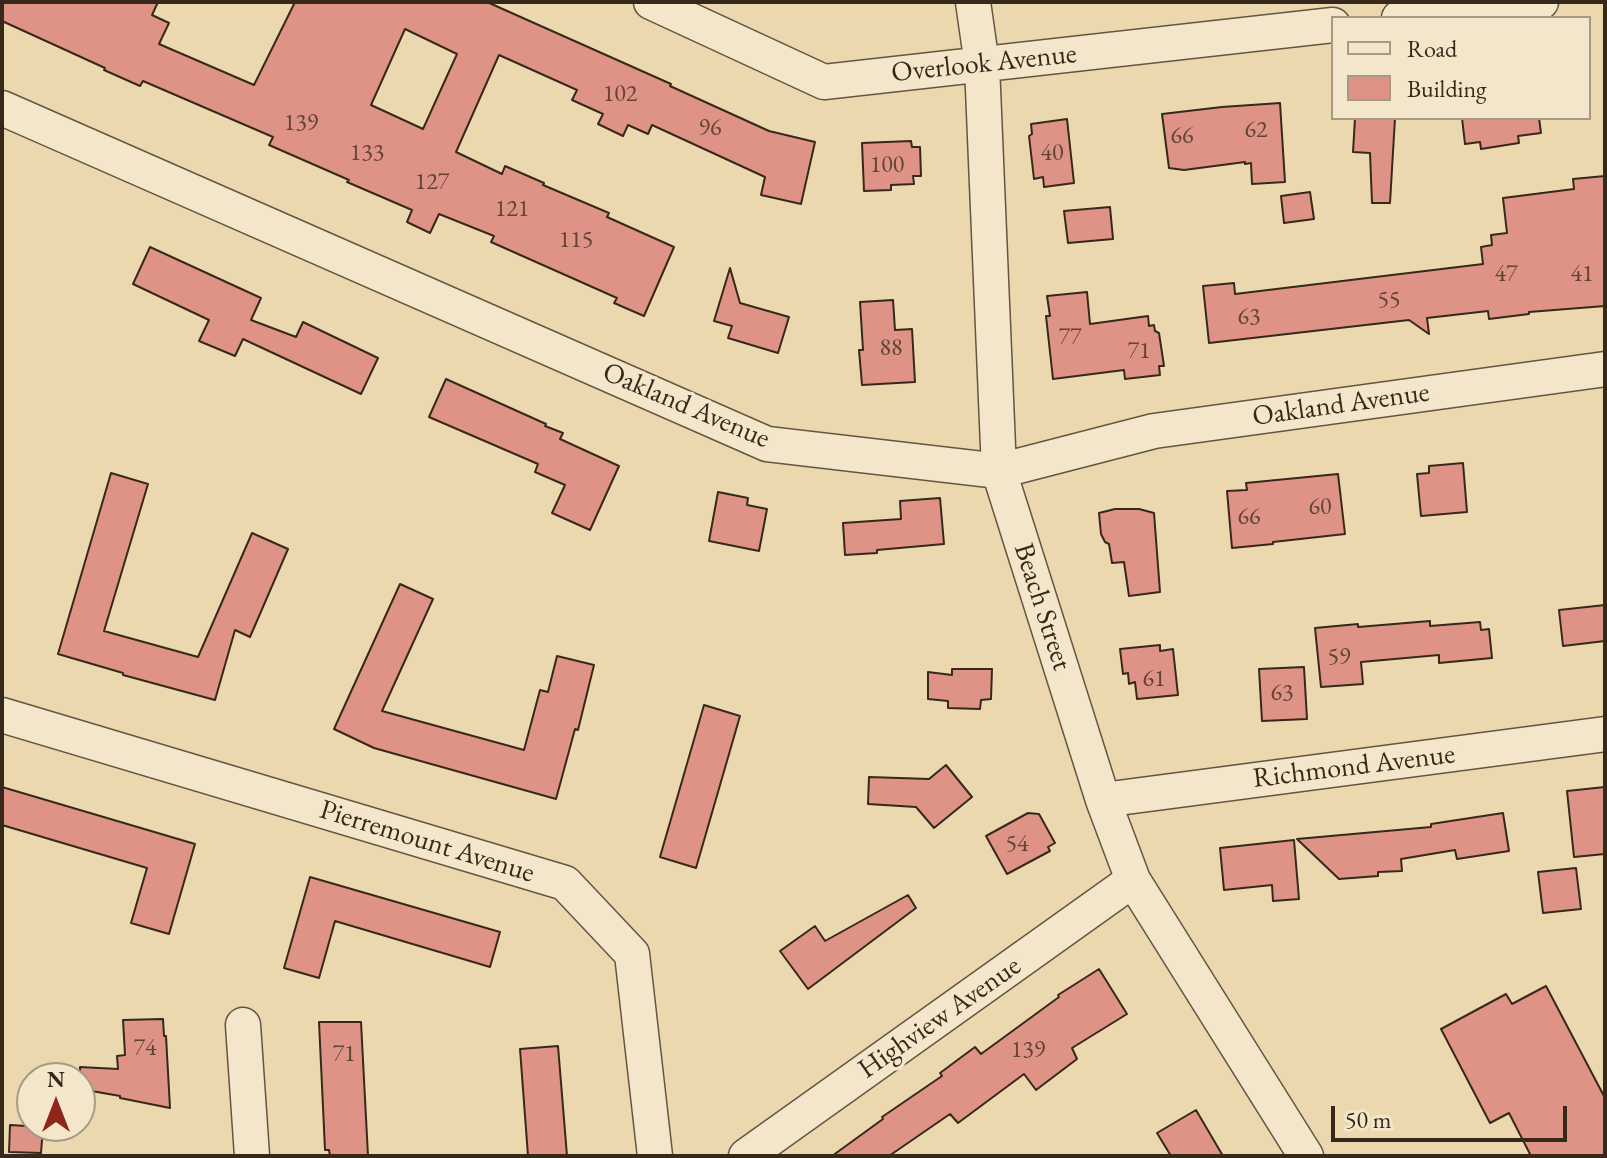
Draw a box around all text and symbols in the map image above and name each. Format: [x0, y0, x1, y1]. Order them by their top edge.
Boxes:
legend [1331, 16, 1591, 120]
text: Road [1407, 33, 1457, 64]
street label: Overlook Avenue [890, 38, 1078, 90]
text: Building [1407, 73, 1487, 104]
house number: 102 [603, 80, 637, 108]
house number: 139 [284, 109, 318, 137]
house number: 96 [698, 114, 722, 142]
house number: 62 [1244, 116, 1268, 144]
house number: 66 [1170, 122, 1194, 150]
house number: 133 [350, 139, 384, 167]
house number: 40 [1040, 139, 1064, 167]
house number: 100 [870, 151, 904, 179]
house number: 127 [415, 168, 449, 196]
house number: 121 [495, 195, 529, 223]
house number: 115 [559, 226, 593, 254]
house number: 47 [1494, 260, 1518, 288]
house number: 41 [1570, 260, 1594, 288]
house number: 55 [1377, 286, 1401, 314]
house number: 63 [1237, 303, 1261, 331]
house number: 77 [1058, 323, 1082, 351]
house number: 88 [879, 334, 903, 362]
house number: 71 [1127, 337, 1151, 365]
street label: Oakland Avenue [597, 356, 775, 456]
street label: Oakland Avenue [1250, 376, 1432, 434]
house number: 60 [1308, 493, 1332, 521]
house number: 66 [1237, 503, 1261, 531]
street label: Beach Street [1006, 539, 1078, 675]
house number: 59 [1327, 643, 1351, 671]
house number: 61 [1142, 665, 1166, 693]
house number: 63 [1270, 679, 1294, 707]
street label: Richmond Avenue [1251, 738, 1457, 796]
street label: Pierremount Avenue [316, 793, 538, 891]
house number: 54 [1005, 830, 1029, 858]
street label: Highview Avenue [852, 950, 1028, 1086]
house number: 74 [133, 1034, 157, 1062]
house number: 139 [1011, 1036, 1045, 1064]
house number: 71 [332, 1040, 356, 1068]
north arrow [16, 1062, 96, 1142]
text: N [47, 1065, 65, 1094]
scale bar [1335, 1090, 1571, 1140]
text: 50 m [1345, 1104, 1392, 1135]

